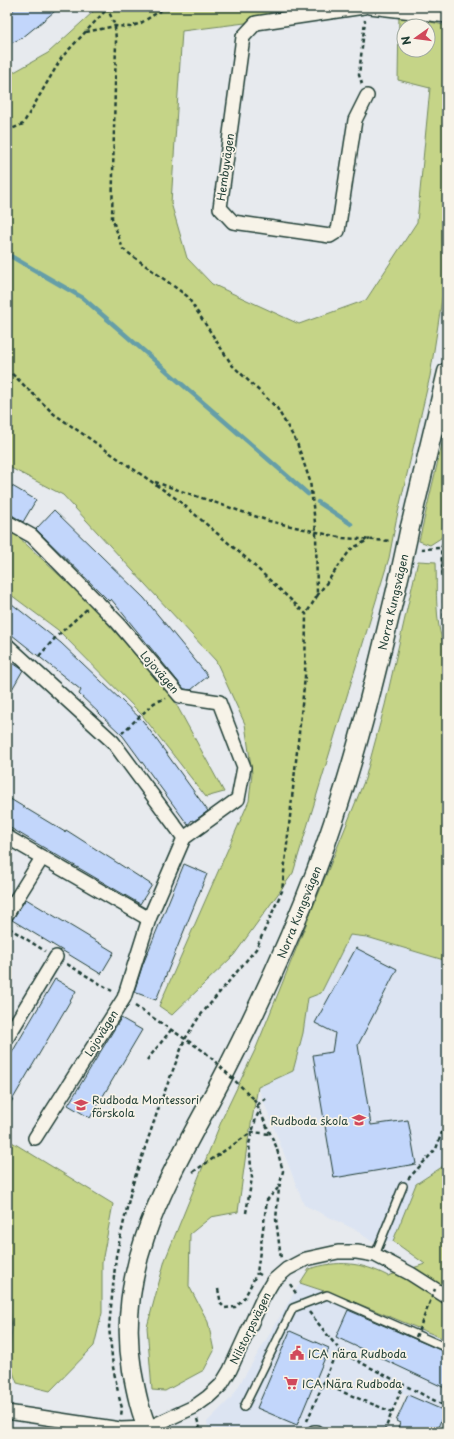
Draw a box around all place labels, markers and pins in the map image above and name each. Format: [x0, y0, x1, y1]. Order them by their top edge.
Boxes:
place label: Rudboda Montessori förskola [92, 1091, 199, 1121]
school or university icon: Rudboda Montessori förskola [73, 1097, 89, 1113]
place label: Rudboda skola [270, 1112, 348, 1129]
school or university icon: Rudboda skola [351, 1112, 367, 1128]
public building icon: ICA nära Rudboda [289, 1345, 305, 1361]
place label: ICA nära Rudboda [308, 1345, 407, 1362]
supermarket icon: ICA Nära Rudboda [283, 1375, 299, 1391]
place label: ICA Nära Rudboda [302, 1375, 402, 1392]

